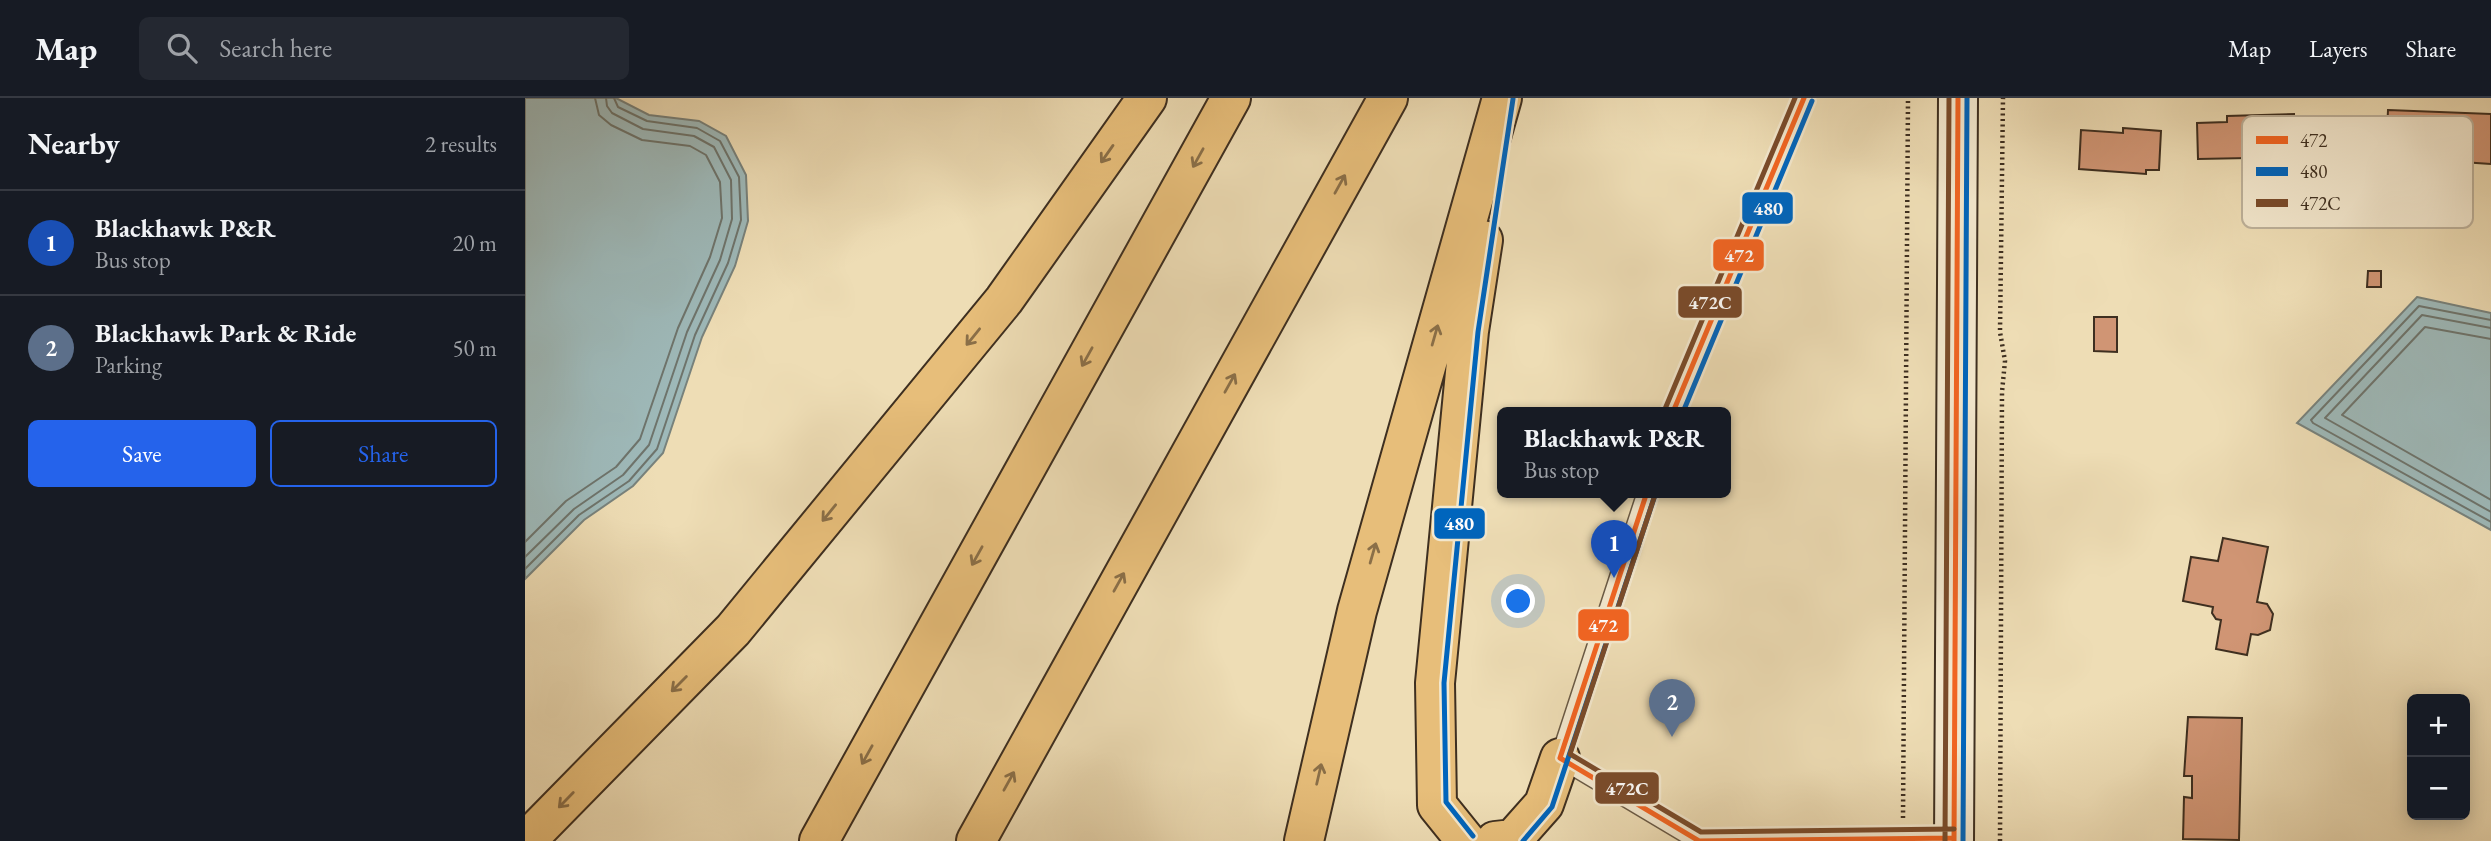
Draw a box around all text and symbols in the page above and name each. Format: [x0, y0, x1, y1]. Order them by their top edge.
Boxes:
search box [139, 17, 629, 80]
text: Map [35, 27, 97, 70]
icon: search [163, 29, 201, 67]
text: Search here [219, 31, 332, 65]
text: Map [2228, 33, 2271, 64]
text: Layers [2309, 33, 2368, 64]
text: Share [2406, 33, 2456, 64]
legend [2242, 116, 2473, 228]
text: Nearby [28, 124, 120, 163]
text: 472 [2300, 128, 2327, 153]
text: 2 results [425, 129, 497, 159]
one-way arrow [1100, 144, 1114, 163]
one-way arrow [1190, 147, 1204, 167]
text: 480 [2300, 159, 2327, 184]
one-way arrow [1333, 175, 1347, 195]
line badge: 480 [1741, 191, 1794, 225]
text: 472C [2300, 191, 2341, 216]
text: 480 [1753, 196, 1783, 221]
text: Blackhawk P&R [95, 211, 276, 245]
text: 1 [45, 228, 57, 258]
text: 20 m [452, 228, 497, 258]
line badge: 472 [1712, 238, 1765, 272]
text: 472 [1724, 243, 1754, 268]
text: Bus stop [95, 245, 171, 275]
line badge: 472C [1677, 285, 1743, 319]
text: 472C [1688, 290, 1732, 315]
text: Blackhawk Park & Ride [95, 316, 356, 350]
one-way arrow [1429, 324, 1442, 346]
one-way arrow [965, 328, 981, 346]
text: 2 [45, 333, 57, 363]
text: 50 m [452, 333, 497, 363]
one-way arrow [1080, 346, 1094, 366]
text: Parking [95, 350, 162, 380]
one-way arrow [1223, 374, 1237, 394]
popup [1497, 407, 1731, 498]
button: Save [28, 420, 256, 487]
button: Share [270, 420, 497, 487]
text: Blackhawk P&R [1524, 421, 1704, 455]
text: Bus stop [1524, 455, 1599, 485]
one-way arrow [821, 504, 837, 522]
line badge: 480 [1433, 507, 1486, 540]
text: 480 [1444, 511, 1474, 536]
pin: 1 [1591, 520, 1637, 578]
one-way arrow [1367, 543, 1380, 565]
one-way arrow [970, 545, 983, 566]
one-way arrow [1112, 573, 1126, 593]
your location [1501, 584, 1535, 618]
line badge: 472 [1577, 608, 1630, 642]
text: 472 [1588, 613, 1618, 638]
one-way arrow [671, 676, 688, 693]
pin: 2 [1649, 679, 1695, 737]
map controls [2407, 694, 2470, 820]
button: + [2407, 694, 2470, 757]
one-way arrow [860, 744, 873, 765]
button: − [2407, 757, 2470, 820]
one-way arrow [1314, 764, 1327, 786]
line badge: 472C [1594, 771, 1660, 805]
one-way arrow [1002, 772, 1016, 792]
text: 472C [1605, 776, 1649, 801]
one-way arrow [557, 791, 574, 808]

